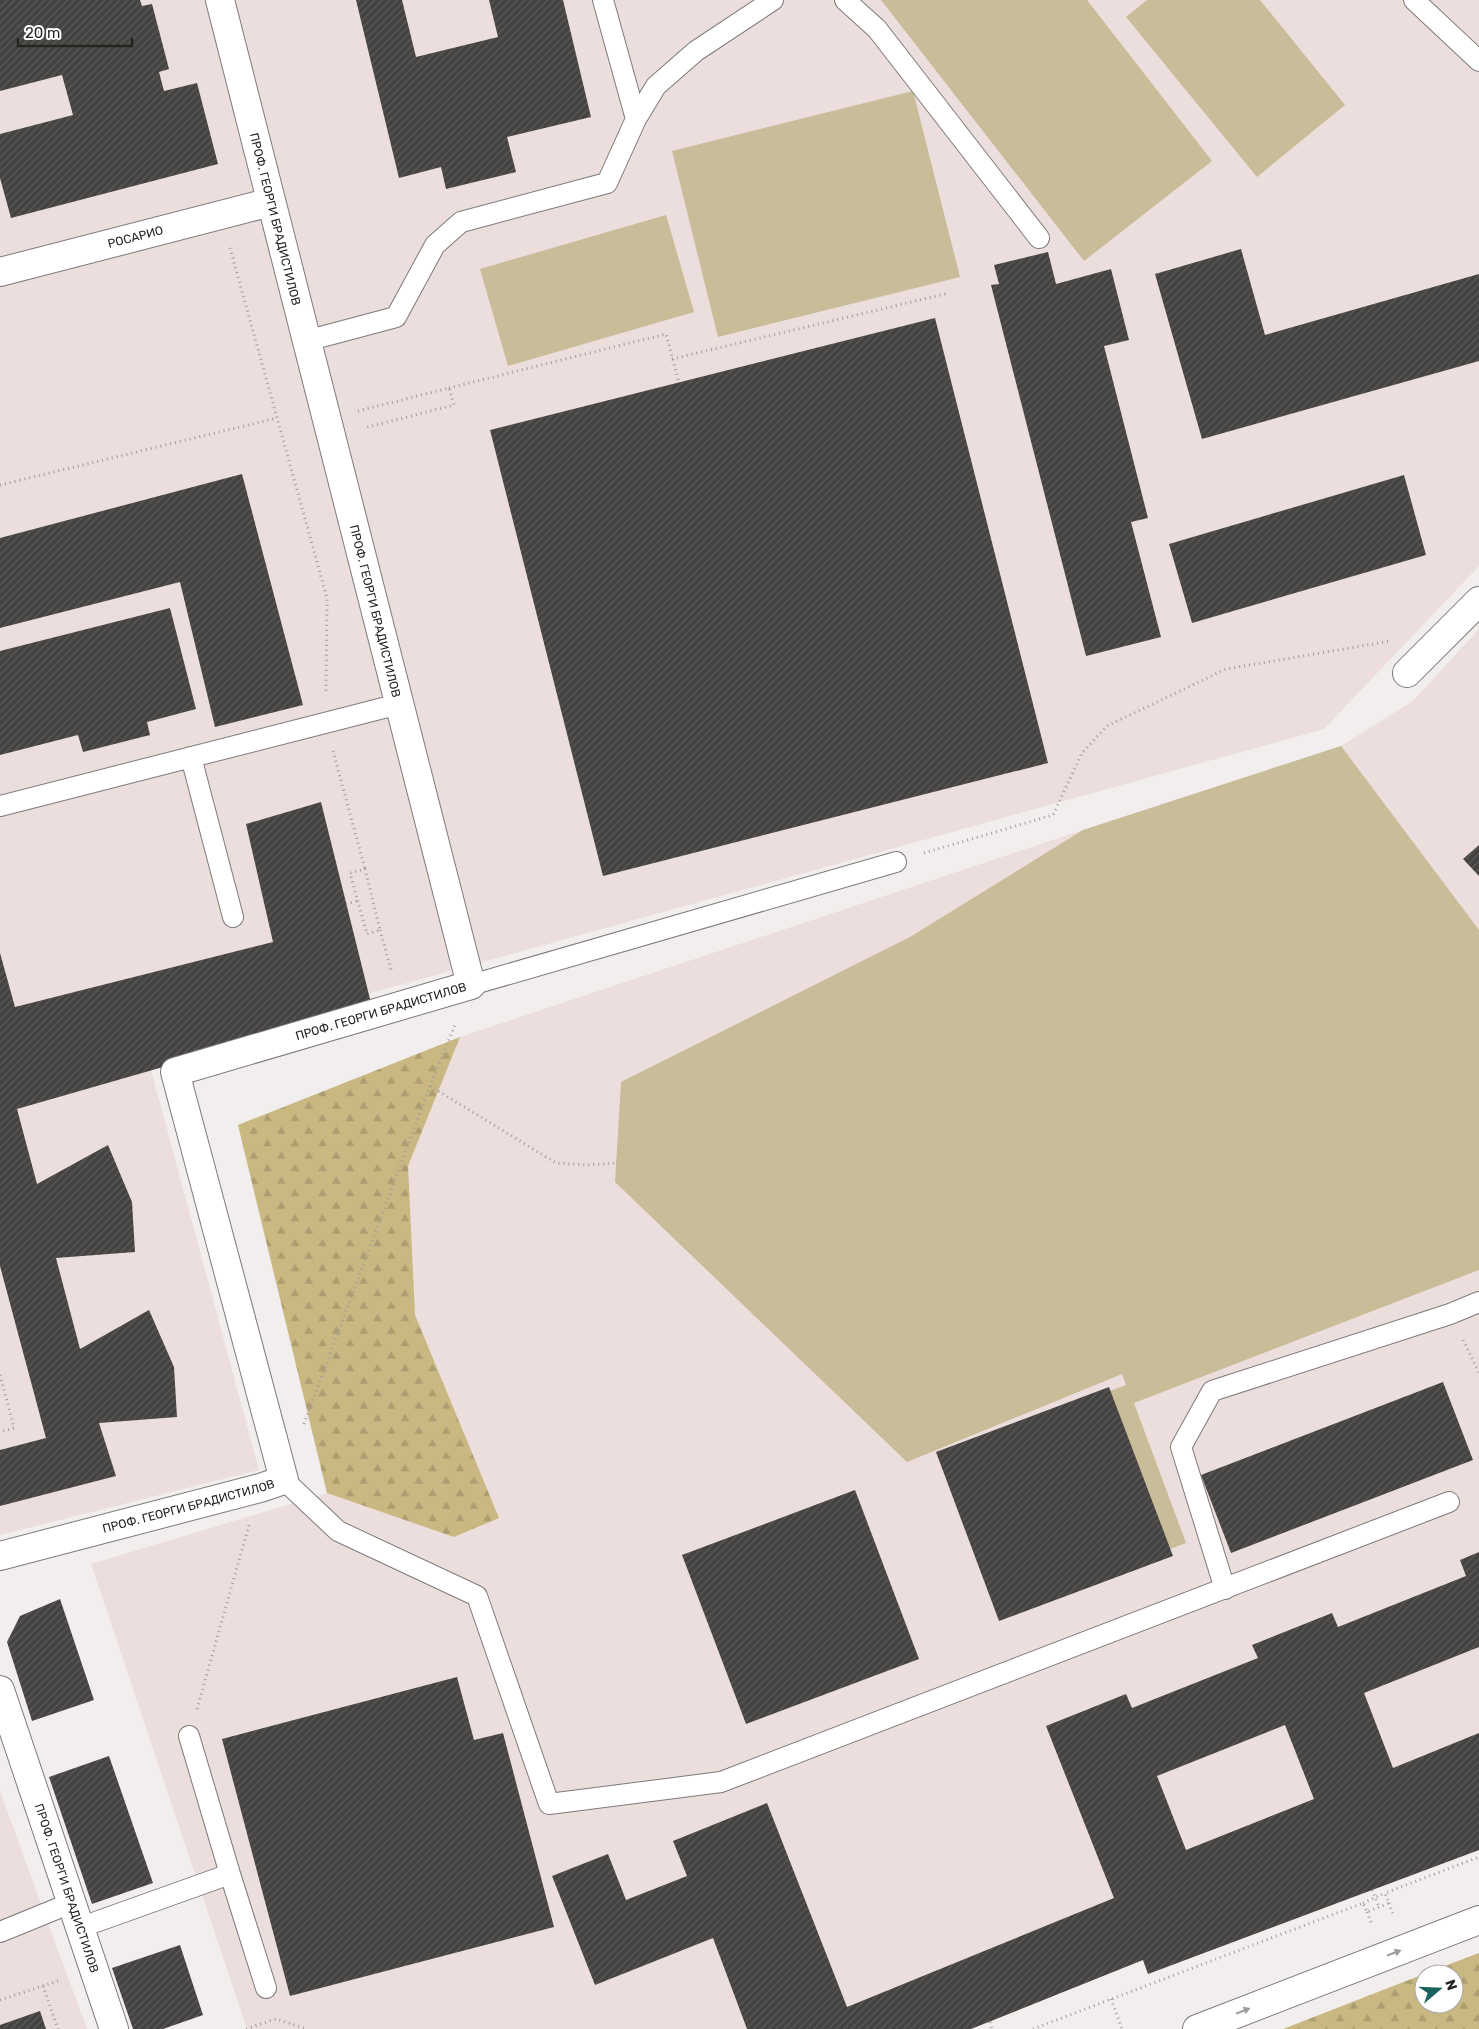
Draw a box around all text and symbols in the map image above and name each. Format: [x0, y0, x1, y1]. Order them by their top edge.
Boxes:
scale bar [18, 15, 131, 47]
text: 20 m [25, 24, 60, 42]
street label: ПРОФ. ГЕОРГИ БРАДИСТИЛОВ [247, 131, 303, 307]
street label: РОСАРИО [106, 223, 165, 251]
street label: ПРОФ. ГЕОРГИ БРАДИСТИЛОВ [347, 523, 403, 699]
street label: ПРОФ. ГЕОРГИ БРАДИСТИЛОВ [294, 980, 468, 1043]
street label: ПРОФ. ГЕОРГИ БРАДИСТИЛОВ [101, 1477, 276, 1536]
street label: ПРОФ. ГЕОРГИ БРАДИСТИЛОВ [32, 1802, 102, 1974]
one-way arrow [1387, 1949, 1402, 1956]
north arrow [1414, 1964, 1464, 2014]
text: N [1441, 1977, 1460, 1992]
one-way arrow [1236, 2007, 1250, 2015]

